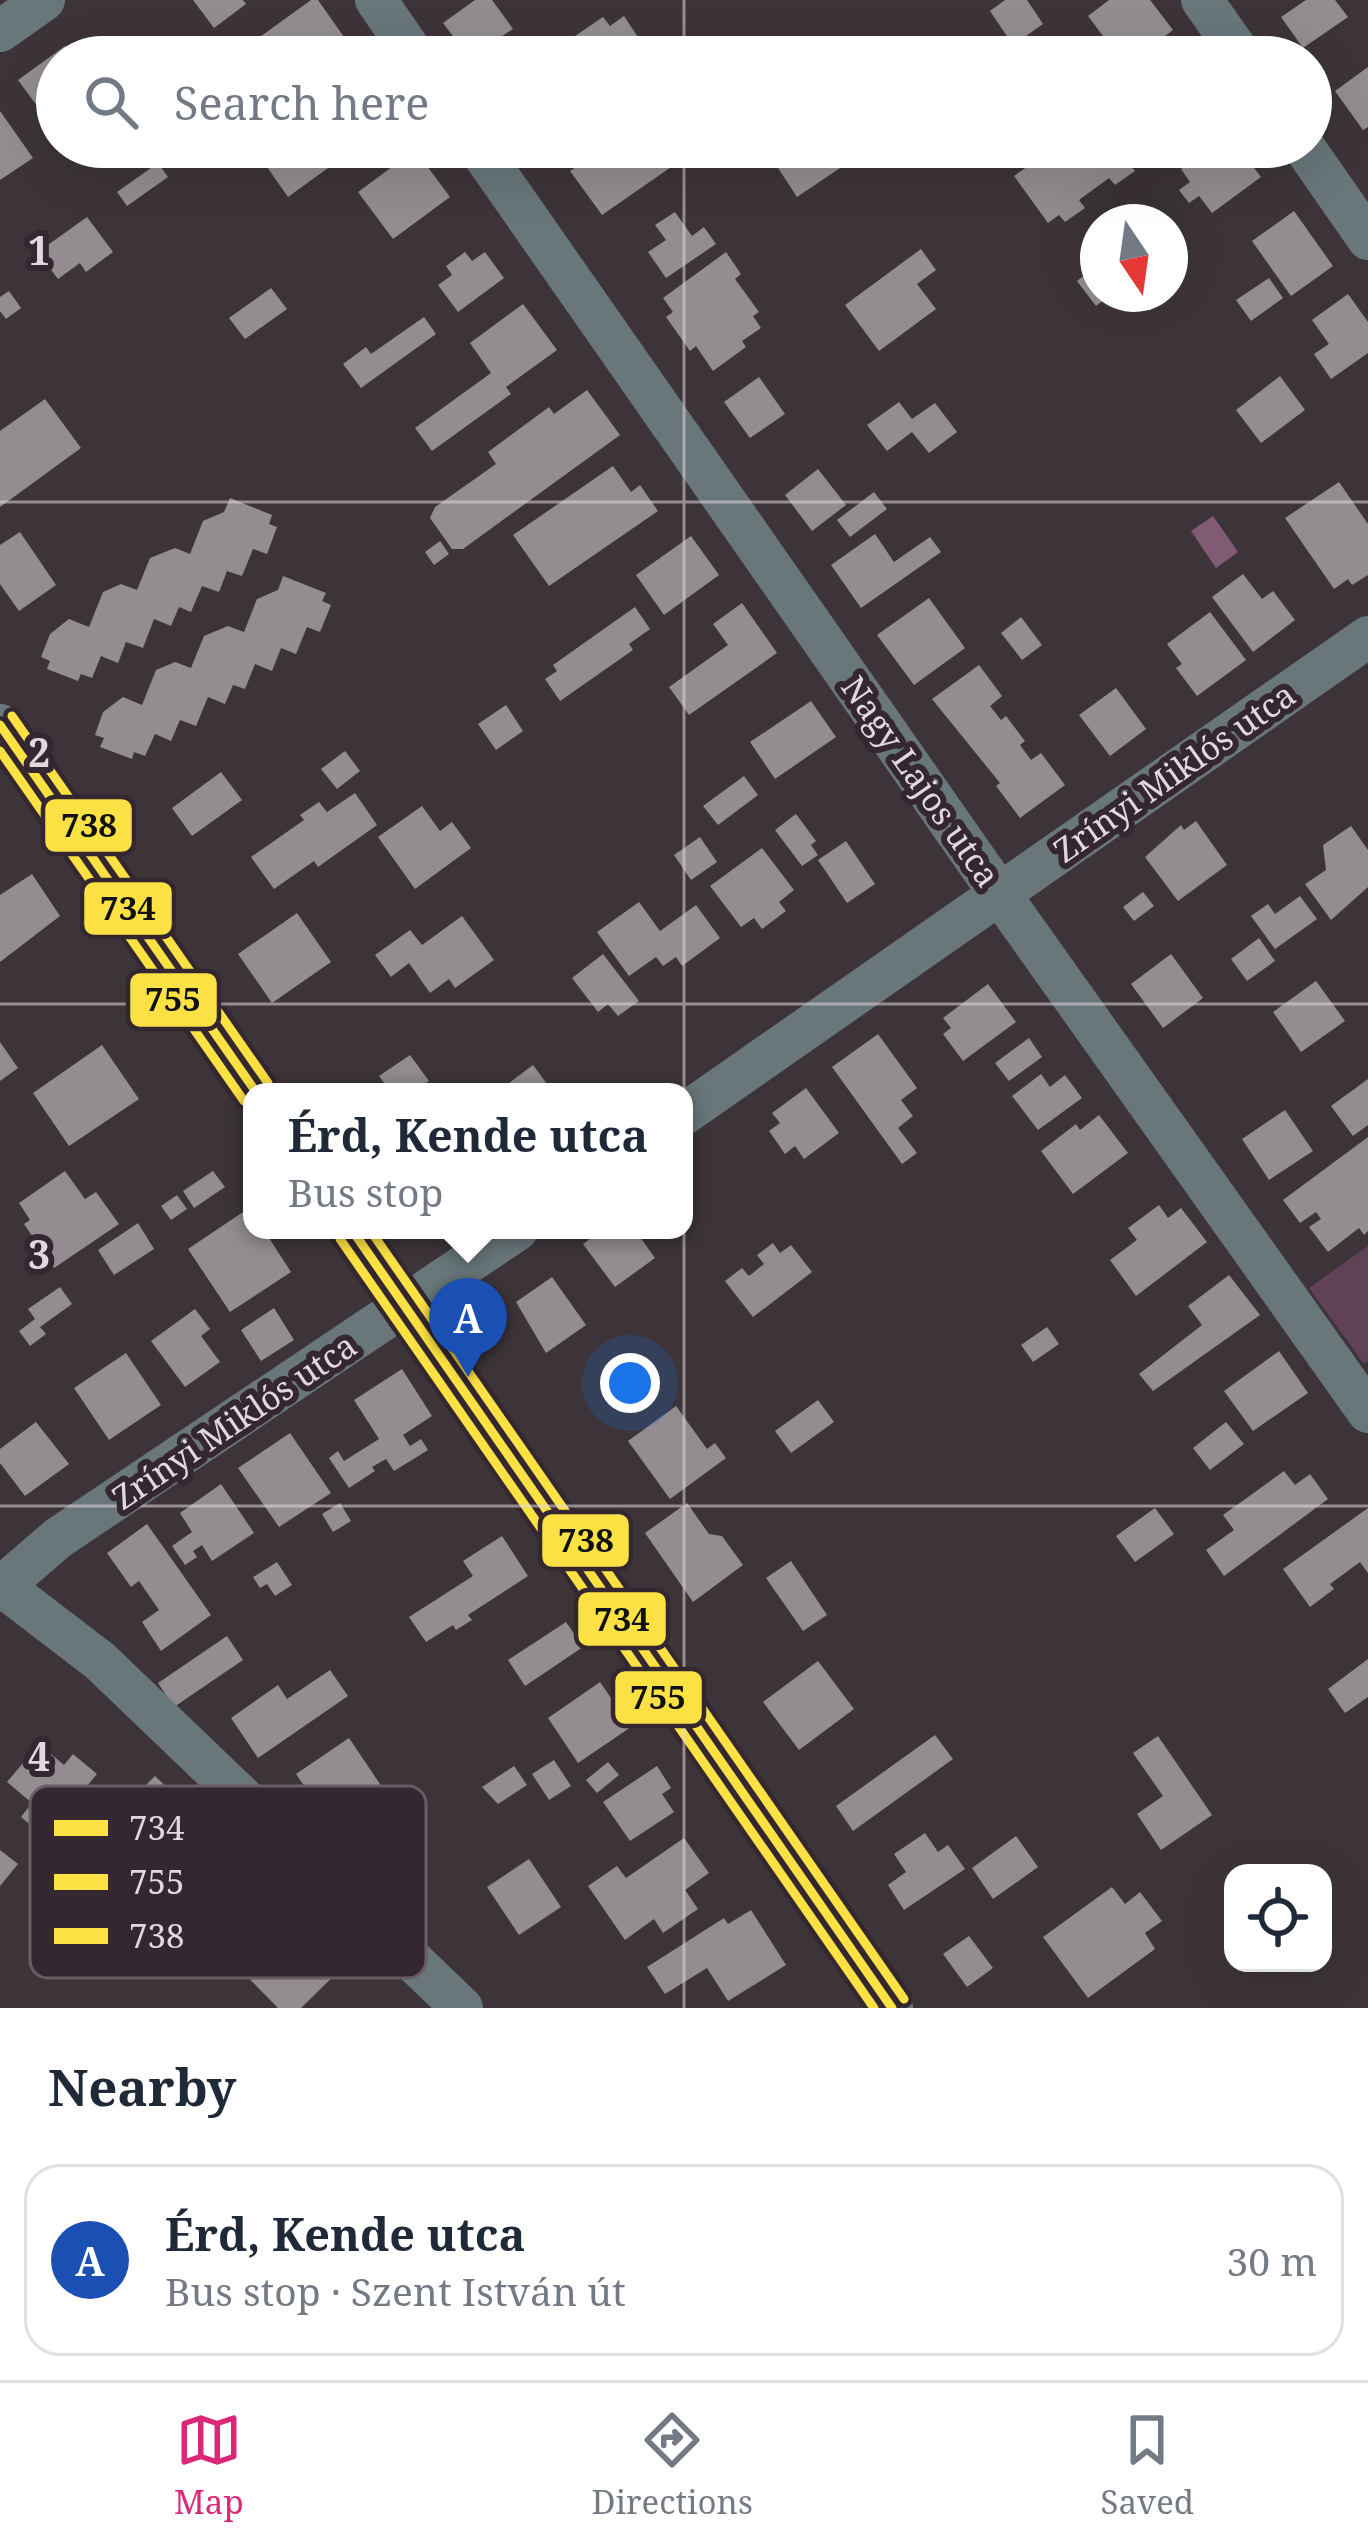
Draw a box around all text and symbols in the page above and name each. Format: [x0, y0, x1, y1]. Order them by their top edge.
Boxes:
search box [36, 36, 1332, 168]
icon: search [78, 69, 144, 135]
text: Search here [174, 72, 429, 133]
north arrow [1080, 204, 1188, 312]
text: 1 [28, 223, 50, 276]
street label: Nagy Lajos utca [832, 667, 1010, 895]
street label: Zrínyi Miklós utca [1044, 672, 1304, 872]
text: 2 [28, 725, 50, 778]
line badge: 738 [43, 797, 134, 854]
text: 738 [61, 802, 117, 847]
line badge: 734 [82, 880, 174, 937]
text: 734 [100, 885, 156, 930]
line badge: 755 [128, 971, 219, 1029]
text: 755 [145, 976, 201, 1021]
popup [243, 1083, 693, 1239]
text: Érd, Kende utca [288, 1104, 648, 1165]
text: Bus stop [288, 1165, 444, 1218]
text: 3 [28, 1227, 50, 1280]
pin: A [429, 1278, 507, 1377]
street label: Zrínyi Miklós utca [103, 1323, 365, 1519]
your location [600, 1353, 660, 1413]
line badge: 738 [540, 1512, 631, 1569]
text: 738 [558, 1517, 614, 1562]
line badge: 734 [576, 1590, 668, 1648]
text: 734 [594, 1596, 650, 1641]
line badge: 755 [613, 1669, 704, 1726]
text: 755 [630, 1674, 686, 1719]
text: 4 [28, 1729, 50, 1782]
legend [30, 1786, 426, 1978]
text: 734 [129, 1805, 184, 1850]
text: 755 [129, 1859, 184, 1904]
map controls [1224, 1864, 1332, 1972]
button: locate [1224, 1864, 1332, 1972]
text: 738 [129, 1913, 184, 1958]
text: Nearby [48, 2051, 236, 2121]
text: Érd, Kende utca [165, 2203, 526, 2264]
text: A [75, 2234, 105, 2287]
text: 30 m [1226, 2234, 1317, 2287]
text: Bus stop · Szent István út [165, 2264, 626, 2317]
tab: Map [174, 2407, 244, 2524]
tab: Directions [591, 2407, 753, 2524]
tab: Saved [1101, 2407, 1194, 2524]

